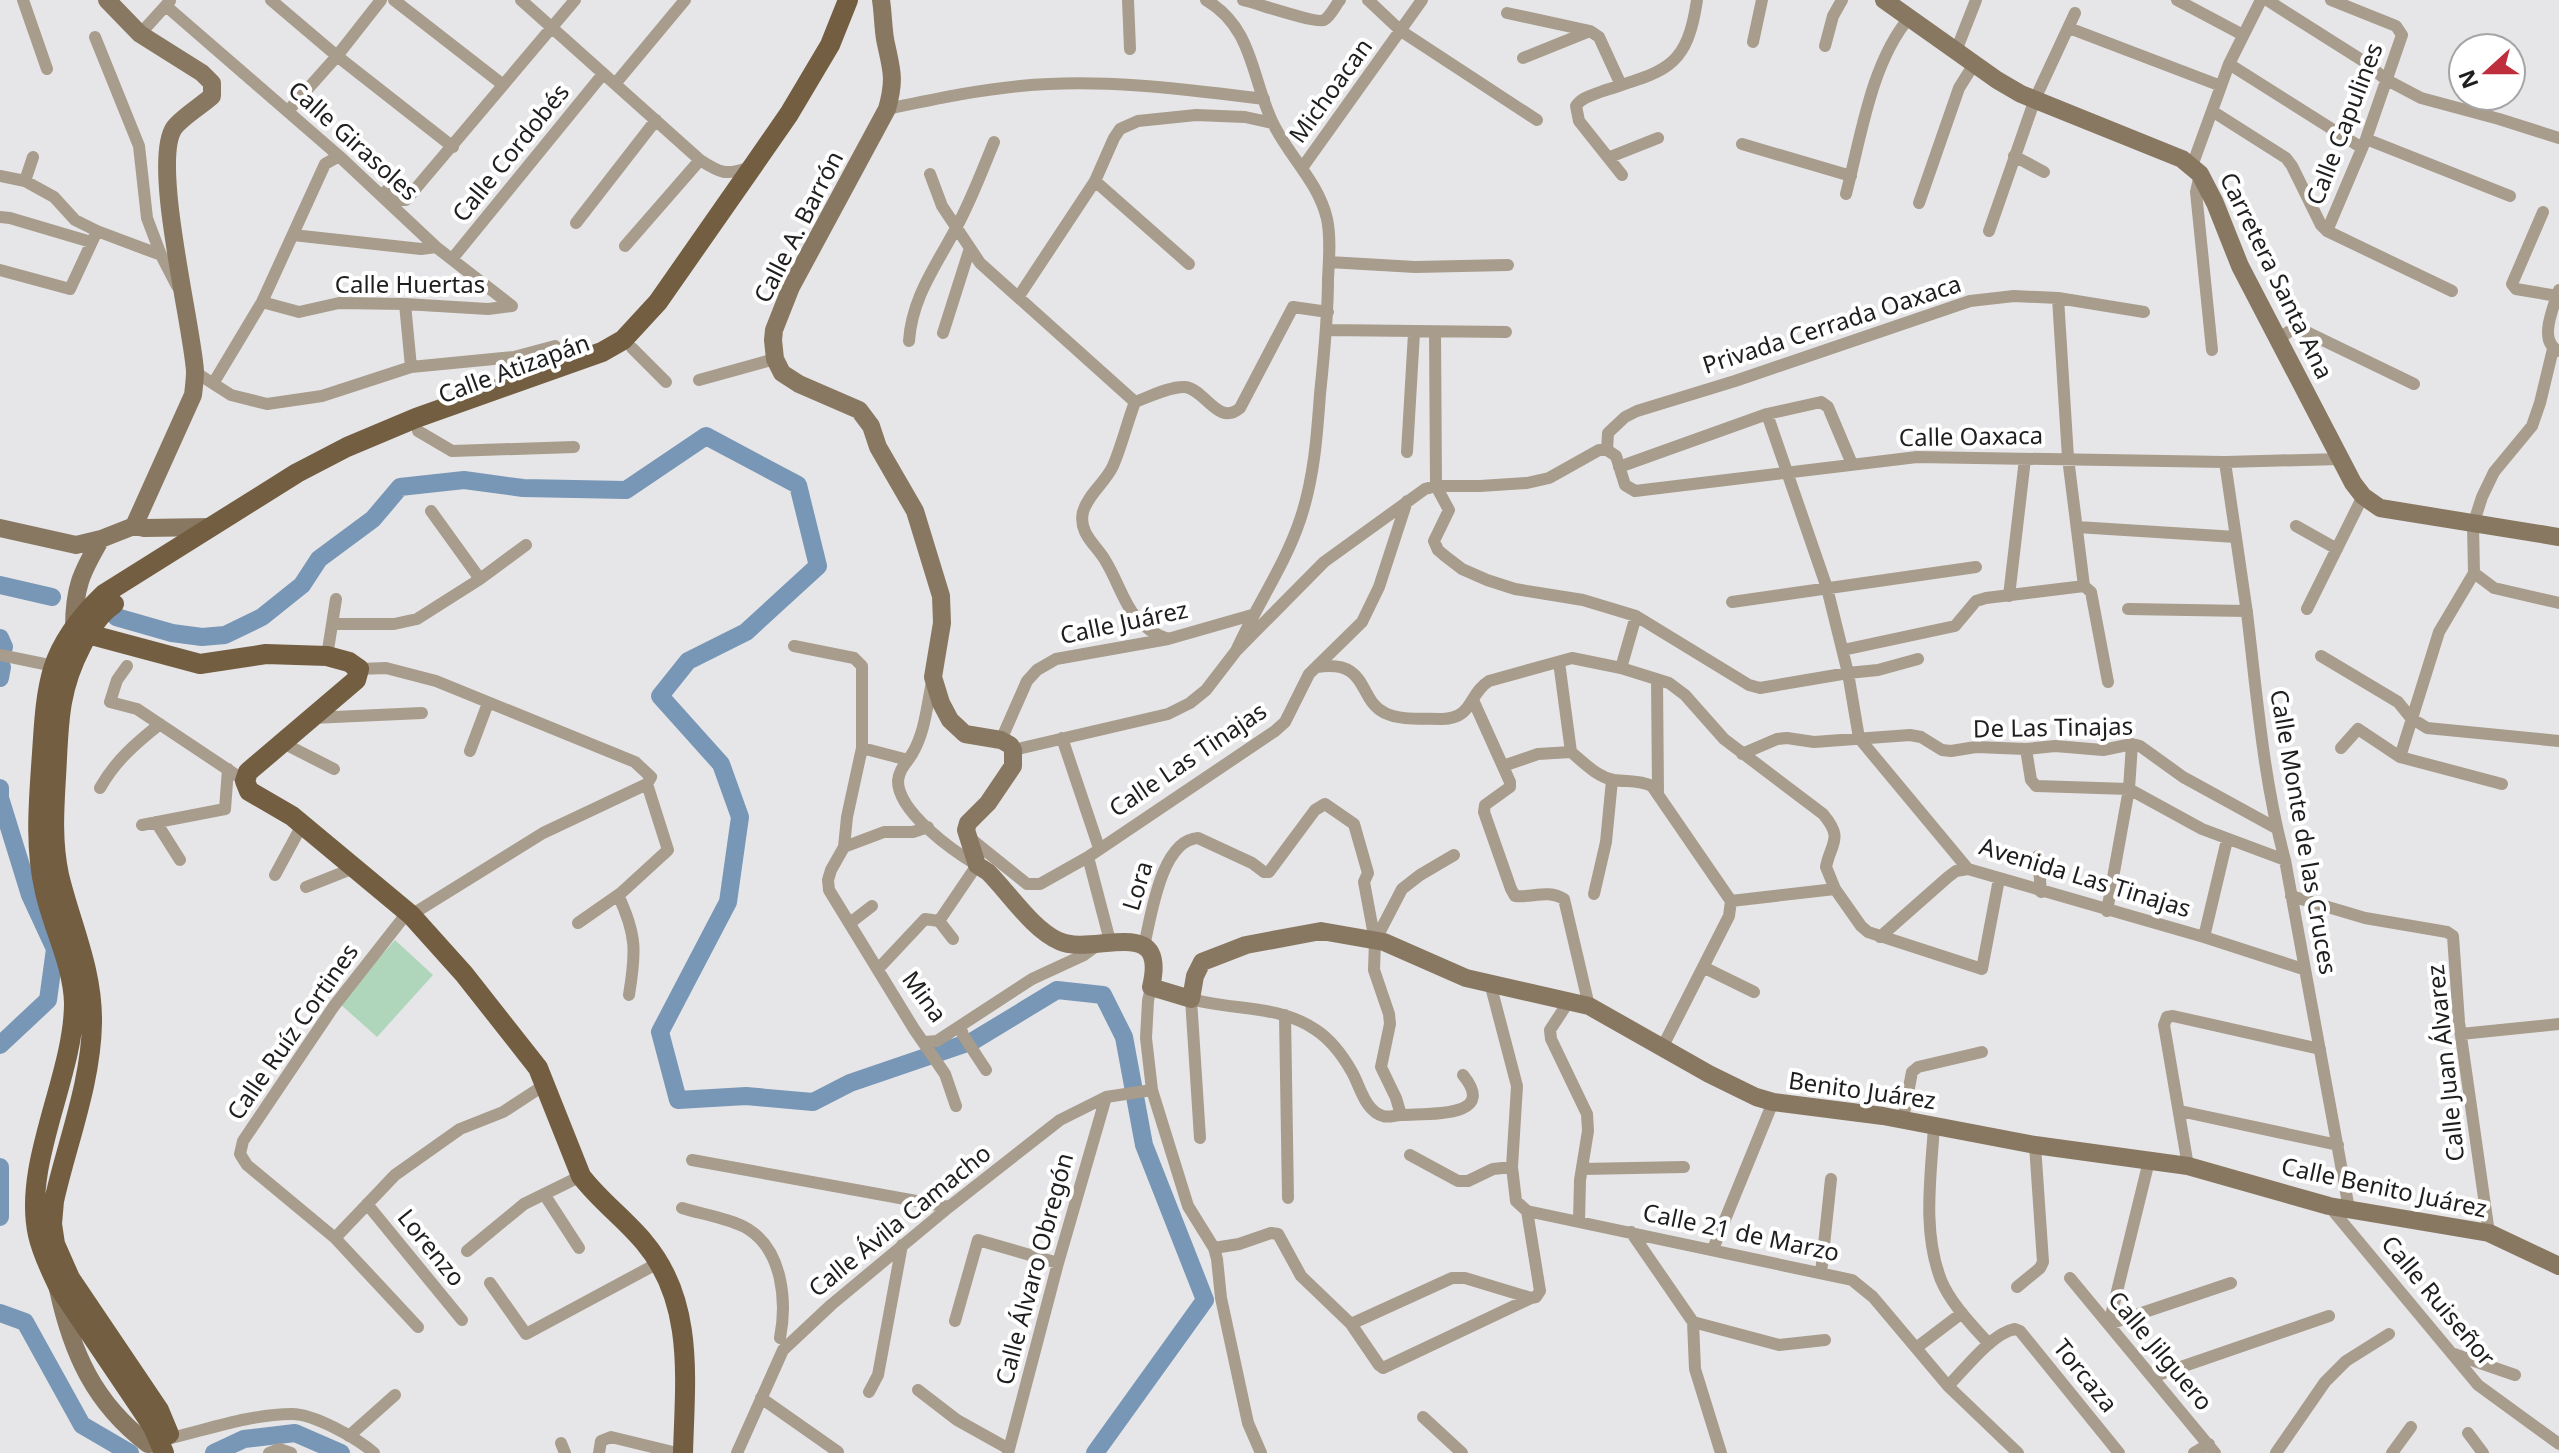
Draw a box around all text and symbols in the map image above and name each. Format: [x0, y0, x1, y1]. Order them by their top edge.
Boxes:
street label: Michoacan [1281, 31, 1379, 149]
north arrow [2447, 32, 2527, 112]
street label: Calle Capulines [2298, 38, 2390, 209]
text: N [2450, 66, 2485, 93]
street label: Calle Girasoles [282, 73, 426, 207]
street label: Calle Cordobés [444, 76, 576, 228]
street label: Calle A. Barrón [745, 145, 850, 308]
street label: Carretera Santa Ana [2213, 166, 2342, 384]
street label: Privada Cerrada Oaxaca [1698, 266, 1965, 381]
street label: Calle Huertas [335, 267, 485, 300]
street label: Calle Atizapán [433, 325, 594, 410]
street label: Calle Oaxaca [1899, 418, 2043, 453]
street label: Calle Juárez [1057, 592, 1191, 651]
street label: Calle Monte de las Cruces [2263, 687, 2346, 977]
street label: Calle Las Tinajas [1102, 694, 1272, 824]
street label: De Las Tinajas [1973, 709, 2133, 744]
street label: Avenida Las Tinajas [1976, 829, 2195, 924]
street label: Lora [1113, 857, 1160, 914]
street label: Calle Ruíz Cortines [218, 936, 365, 1126]
street label: Calle Juan Álvarez [2418, 963, 2471, 1163]
street label: Mina [895, 964, 955, 1029]
street label: Benito Juárez [1786, 1063, 1938, 1116]
street label: Calle Ávila Camacho [801, 1136, 997, 1304]
street label: Calle Álvaro Obregón [987, 1149, 1080, 1388]
street label: Calle Benito Juárez [2279, 1149, 2490, 1224]
street label: Calle 21 de Marzo [1640, 1195, 1843, 1268]
street label: Lorenzo [391, 1201, 474, 1293]
street label: Calle Ruiseñor [2375, 1228, 2504, 1372]
street label: Calle Jilguero [2101, 1283, 2221, 1417]
street label: Torcaza [2046, 1332, 2126, 1419]

